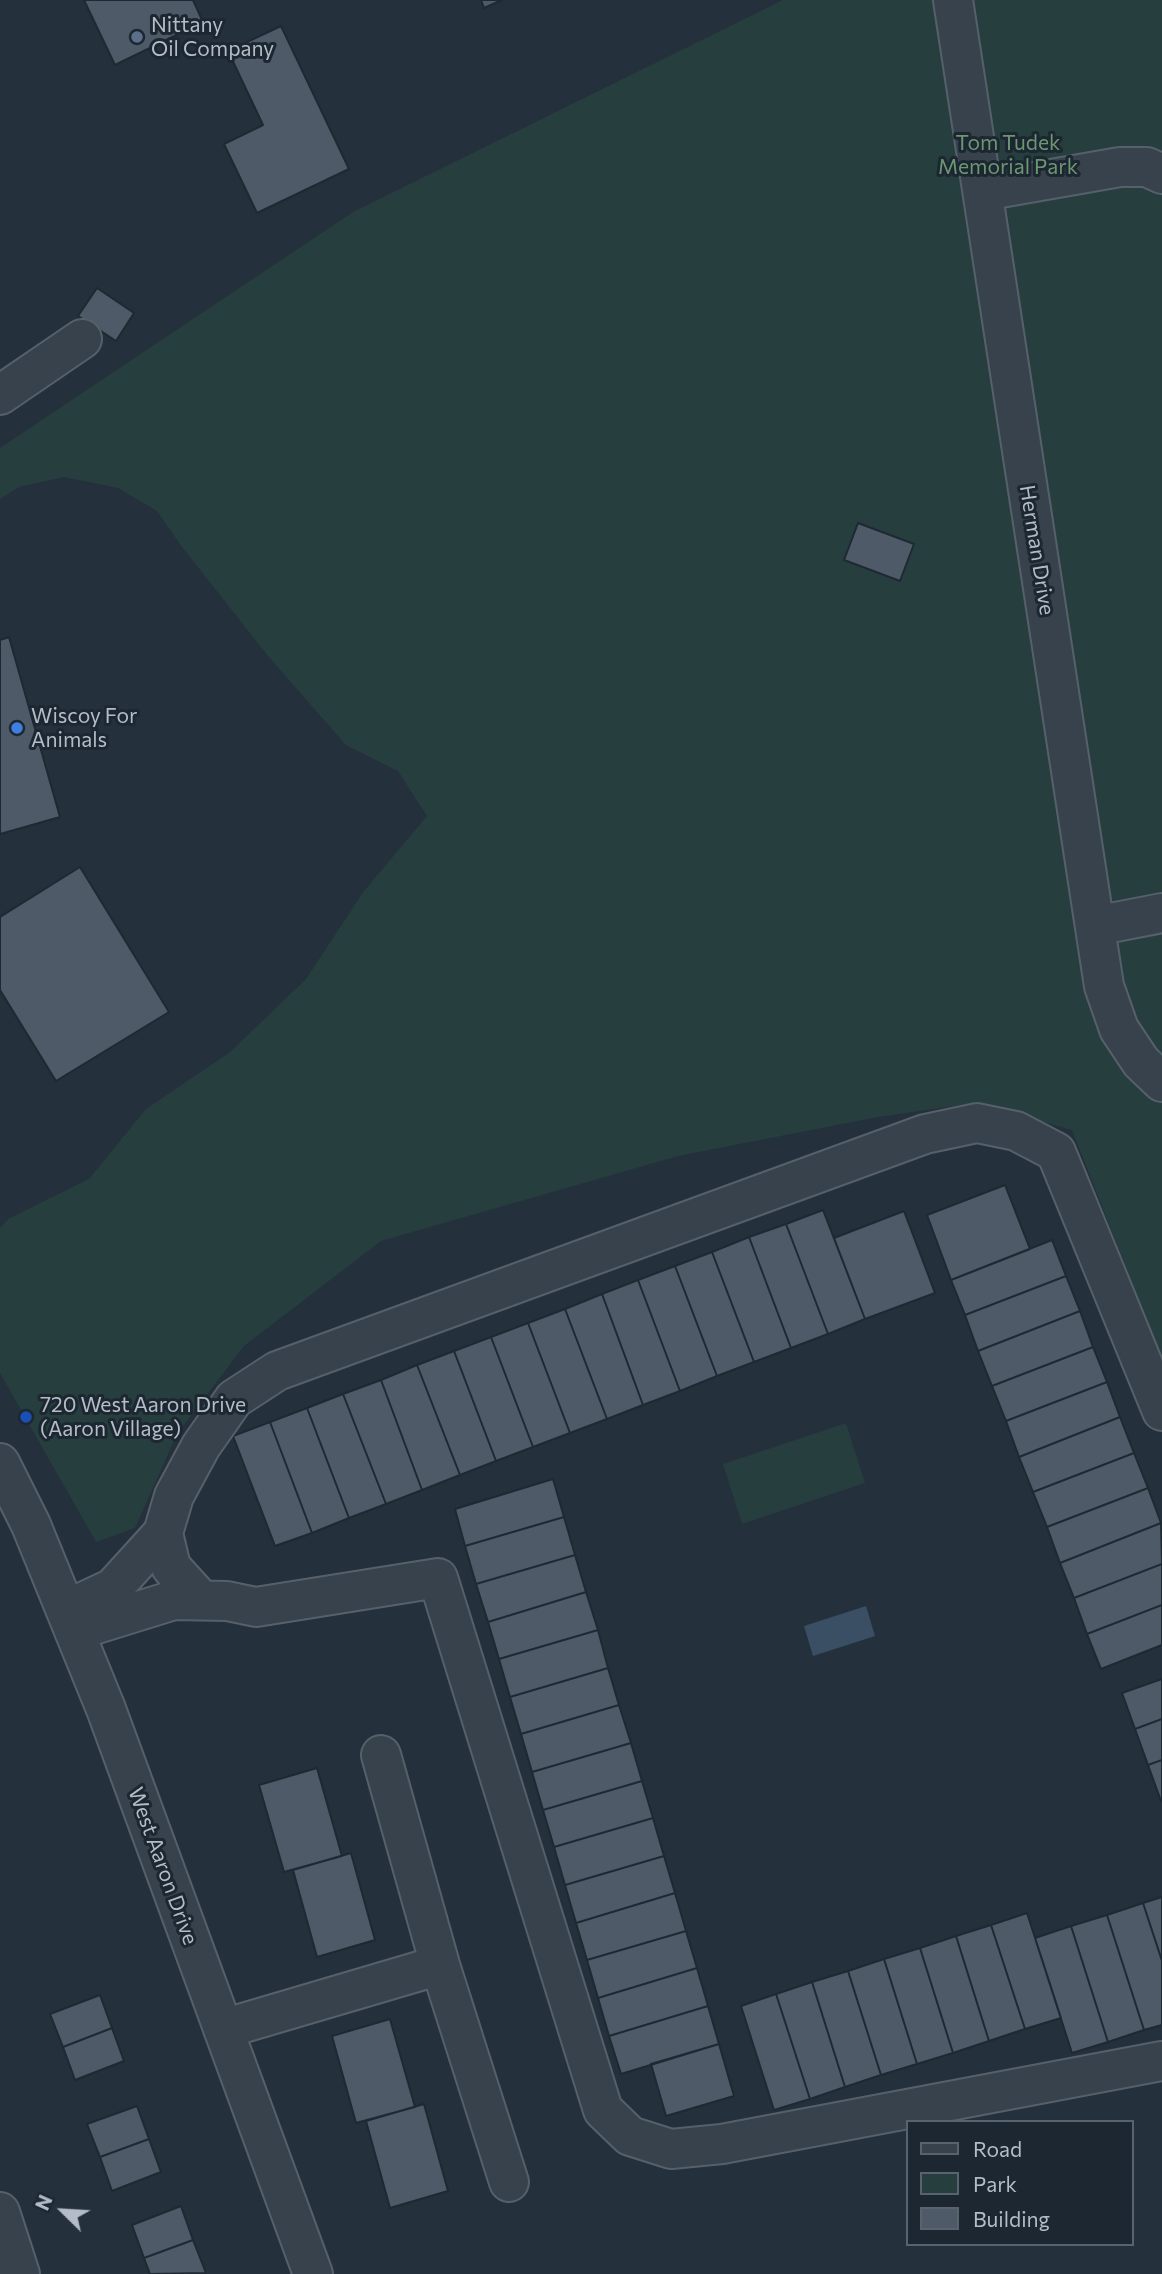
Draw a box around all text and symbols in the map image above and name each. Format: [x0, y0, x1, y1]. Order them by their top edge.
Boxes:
place label: Nittany Oil Company [151, 12, 274, 62]
marker: Nittany Oil Company [129, 29, 145, 45]
park label: Tom Tudek Memorial Park [938, 130, 1078, 180]
street label: Herman Drive [1014, 483, 1060, 617]
place label: Wiscoy For Animals [31, 703, 137, 753]
marker: Wiscoy For Animals [9, 720, 25, 736]
place label: 720 West Aaron Drive (Aaron Village) [40, 1392, 246, 1442]
marker: 720 West Aaron Drive (Aaron Village) [18, 1409, 34, 1425]
street label: West Aaron Drive [123, 1784, 203, 1948]
legend [906, 2120, 1134, 2246]
text: Road [973, 2136, 1022, 2161]
text: Park [973, 2171, 1017, 2196]
north arrow [28, 2176, 98, 2246]
text: N [30, 2191, 57, 2213]
text: Building [973, 2206, 1050, 2231]

